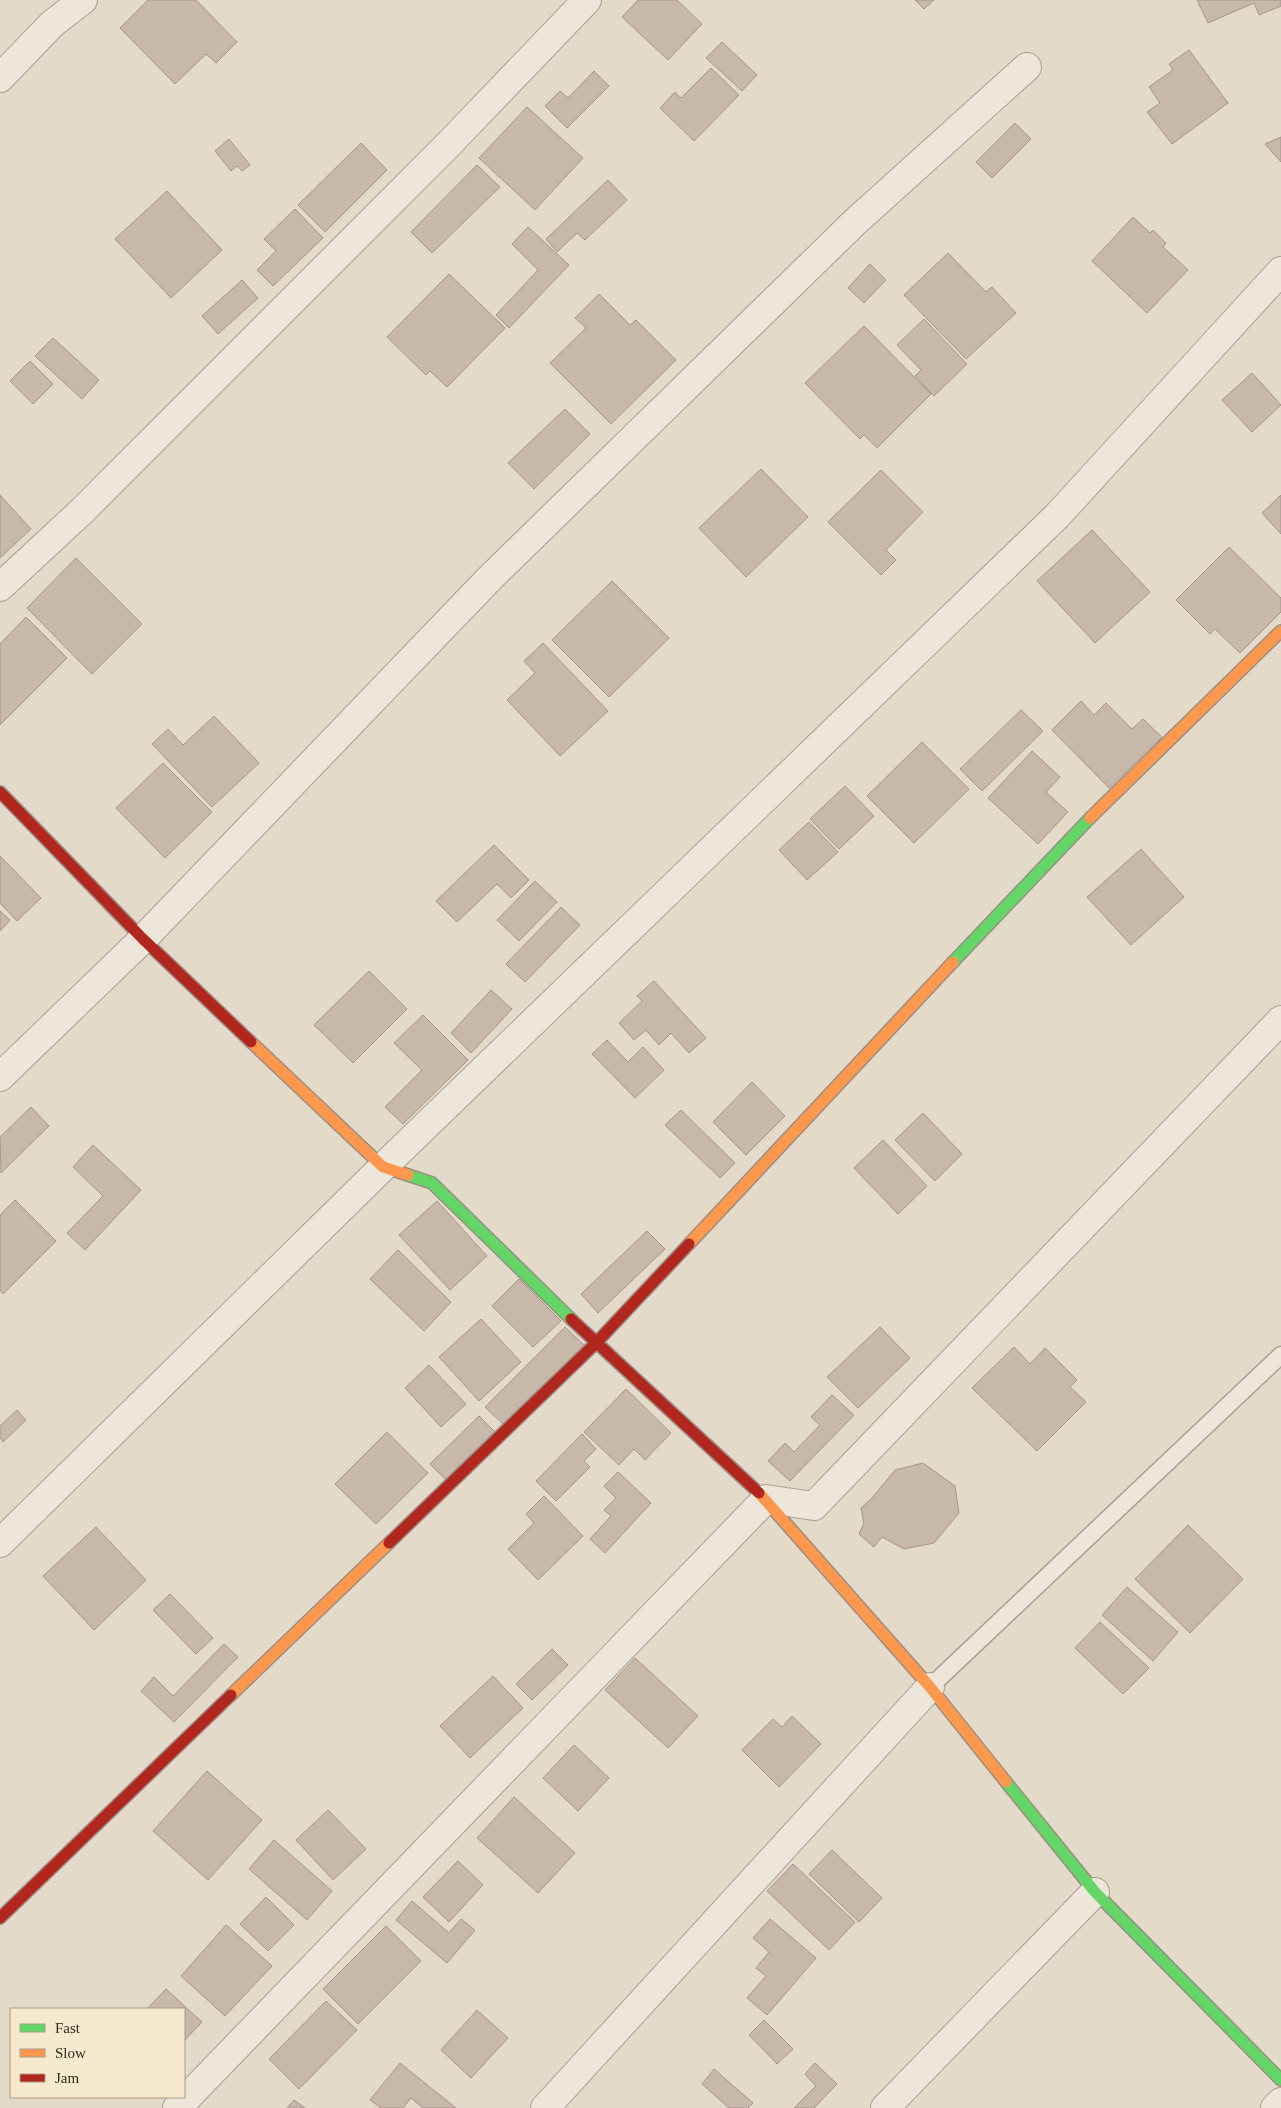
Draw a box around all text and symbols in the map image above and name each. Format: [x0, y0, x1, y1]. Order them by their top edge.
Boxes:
legend [10, 2008, 185, 2098]
text: Fast [55, 2020, 81, 2036]
text: Slow [55, 2045, 86, 2061]
text: Jam [55, 2070, 79, 2086]

